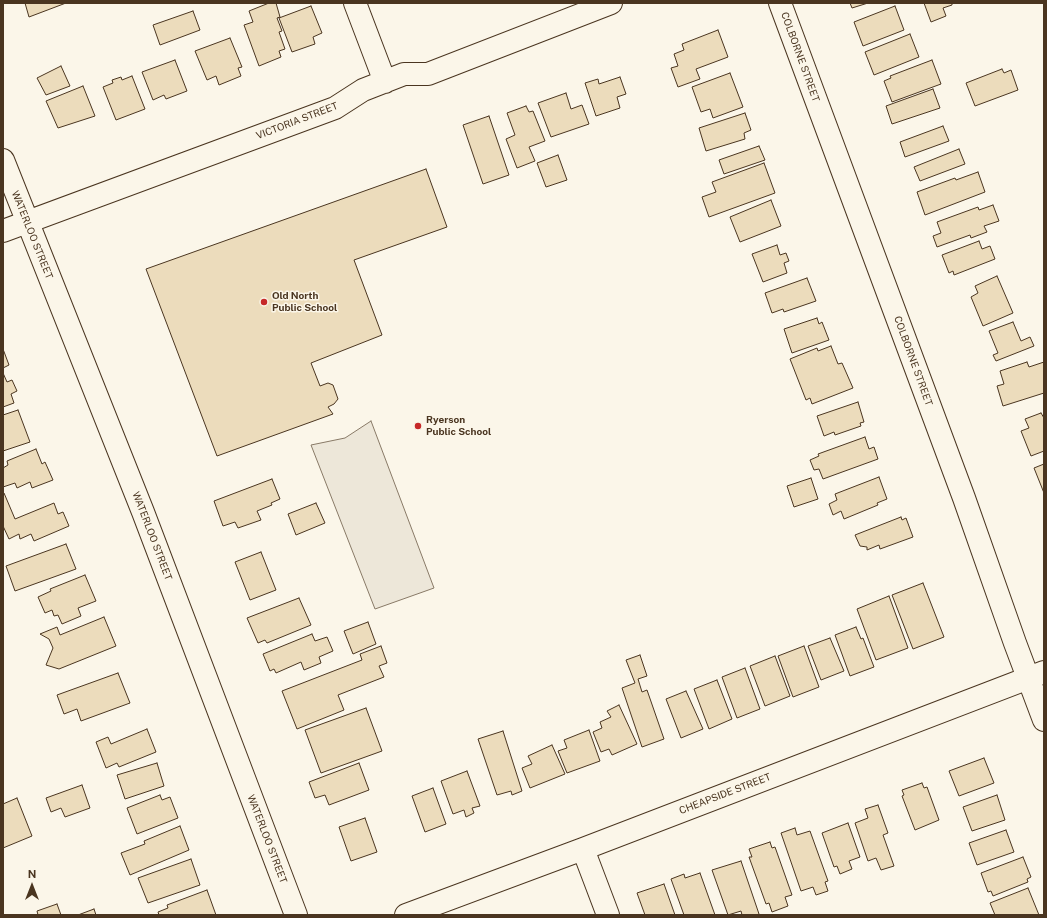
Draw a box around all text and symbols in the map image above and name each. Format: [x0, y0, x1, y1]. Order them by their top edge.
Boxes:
street label: COLBORNE STREET [778, 10, 822, 104]
street label: VICTORIA STREET [255, 100, 339, 142]
street label: WATERLOO STREET [9, 189, 55, 281]
place label: Old North Public School [272, 290, 337, 314]
marker: Old North Public School [259, 297, 269, 307]
street label: COLBORNE STREET [891, 314, 935, 408]
place label: Ryerson Public School [426, 414, 491, 438]
marker: Ryerson Public School [413, 421, 423, 431]
street label: WATERLOO STREET [130, 490, 174, 582]
street label: CHEAPSIDE STREET [678, 771, 772, 817]
street label: WATERLOO STREET [245, 793, 289, 885]
north arrow [12, 866, 52, 906]
text: N [28, 868, 36, 880]

